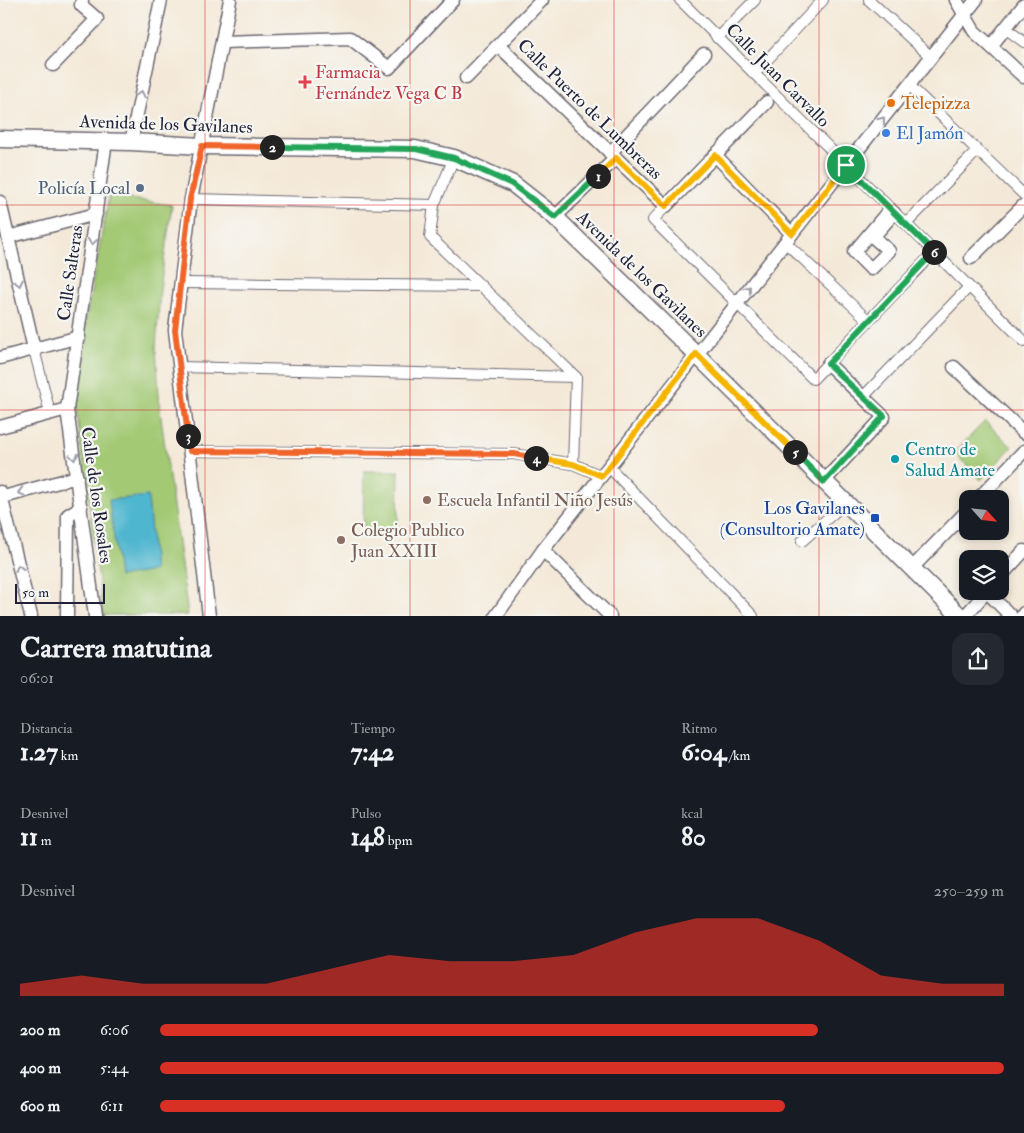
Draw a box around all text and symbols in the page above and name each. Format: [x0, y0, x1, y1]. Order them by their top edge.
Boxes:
street label: Calle Juan Carvallo [721, 18, 835, 132]
street label: Calle Puerto de Lumbreras [512, 34, 667, 185]
place label: Farmacia Fernández Vega C B [315, 61, 462, 105]
marker: Farmacia Fernández Vega C B [299, 76, 311, 88]
one-way arrow [136, 90, 146, 99]
place label: Telepizza [901, 92, 971, 115]
marker: Telepizza [885, 97, 897, 109]
street label: Avenida de los Gavilanes [78, 110, 253, 139]
one-way arrow [876, 117, 884, 126]
place label: El Jamón [896, 122, 964, 145]
marker: El Jamón [880, 127, 892, 139]
pin: 2 [260, 134, 284, 160]
text: 2 [269, 139, 276, 156]
pin [825, 144, 867, 186]
icon: arrive [832, 151, 860, 179]
pin: 1 [586, 164, 610, 188]
text: 1 [596, 168, 601, 185]
place label: Policía Local [38, 177, 130, 200]
marker: Policía Local [134, 182, 146, 194]
street label: Avenida de los Gavilanes [571, 205, 712, 343]
street label: Calle Salteras [52, 224, 89, 322]
one-way arrow [87, 238, 98, 246]
pin: 6 [922, 240, 946, 264]
text: 6 [931, 244, 938, 261]
one-way arrow [13, 279, 24, 288]
one-way arrow [743, 285, 752, 294]
pin: 3 [176, 424, 200, 448]
street label: Calle de los Rosales [76, 425, 117, 565]
text: 3 [186, 428, 191, 445]
place label: Centro de Salud Amate [905, 438, 996, 482]
pin: 5 [782, 440, 808, 464]
text: 5 [792, 444, 799, 461]
pin: 4 [524, 446, 548, 470]
text: 4 [533, 450, 540, 467]
one-way arrow [68, 453, 79, 461]
marker: Centro de Salud Amate [889, 453, 901, 465]
one-way arrow [17, 486, 26, 497]
place label: Escuela Infantil Niño Jesús [437, 489, 633, 512]
north arrow [959, 490, 1009, 540]
map controls [959, 490, 1009, 600]
marker: Escuela Infantil Niño Jesús [421, 494, 433, 506]
place label: Los Gavilanes (Consultorio Amate) [720, 497, 865, 541]
marker: Los Gavilanes (Consultorio Amate) [869, 512, 881, 524]
place label: Colegio Publico Juan XXIII [350, 519, 465, 563]
marker: Colegio Publico Juan XXIII [335, 534, 347, 546]
button: layers [959, 550, 1009, 600]
one-way arrow [14, 564, 25, 573]
scale bar [15, 580, 105, 604]
text: 50 m [22, 584, 49, 601]
text: Carrera matutina [20, 631, 211, 666]
button: share [952, 633, 1004, 685]
text: 06:01 [20, 668, 54, 688]
text: Distancia [20, 720, 73, 737]
text: Tiempo [351, 720, 395, 737]
text: Ritmo [681, 720, 717, 737]
text: 1.27 [20, 737, 58, 768]
text: 7:42 [351, 737, 394, 768]
text: 6:04 [681, 737, 726, 768]
text: km [58, 747, 78, 764]
text: /km [726, 747, 750, 764]
text: Desnivel [20, 805, 68, 822]
text: Pulso [351, 805, 381, 822]
text: kcal [681, 805, 703, 822]
text: 11 [20, 822, 38, 853]
text: 148 [351, 822, 385, 853]
text: 80 [681, 822, 706, 853]
text: m [38, 832, 52, 849]
text: bpm [385, 832, 413, 849]
text: Desnivel [20, 881, 75, 901]
text: 250–259 m [934, 881, 1004, 901]
text: 200 m [20, 1020, 60, 1040]
text: 6:06 [100, 1020, 128, 1040]
text: 400 m [20, 1058, 61, 1078]
text: 5:44 [100, 1058, 128, 1078]
text: 600 m [20, 1096, 60, 1116]
text: 6:11 [100, 1096, 123, 1116]

